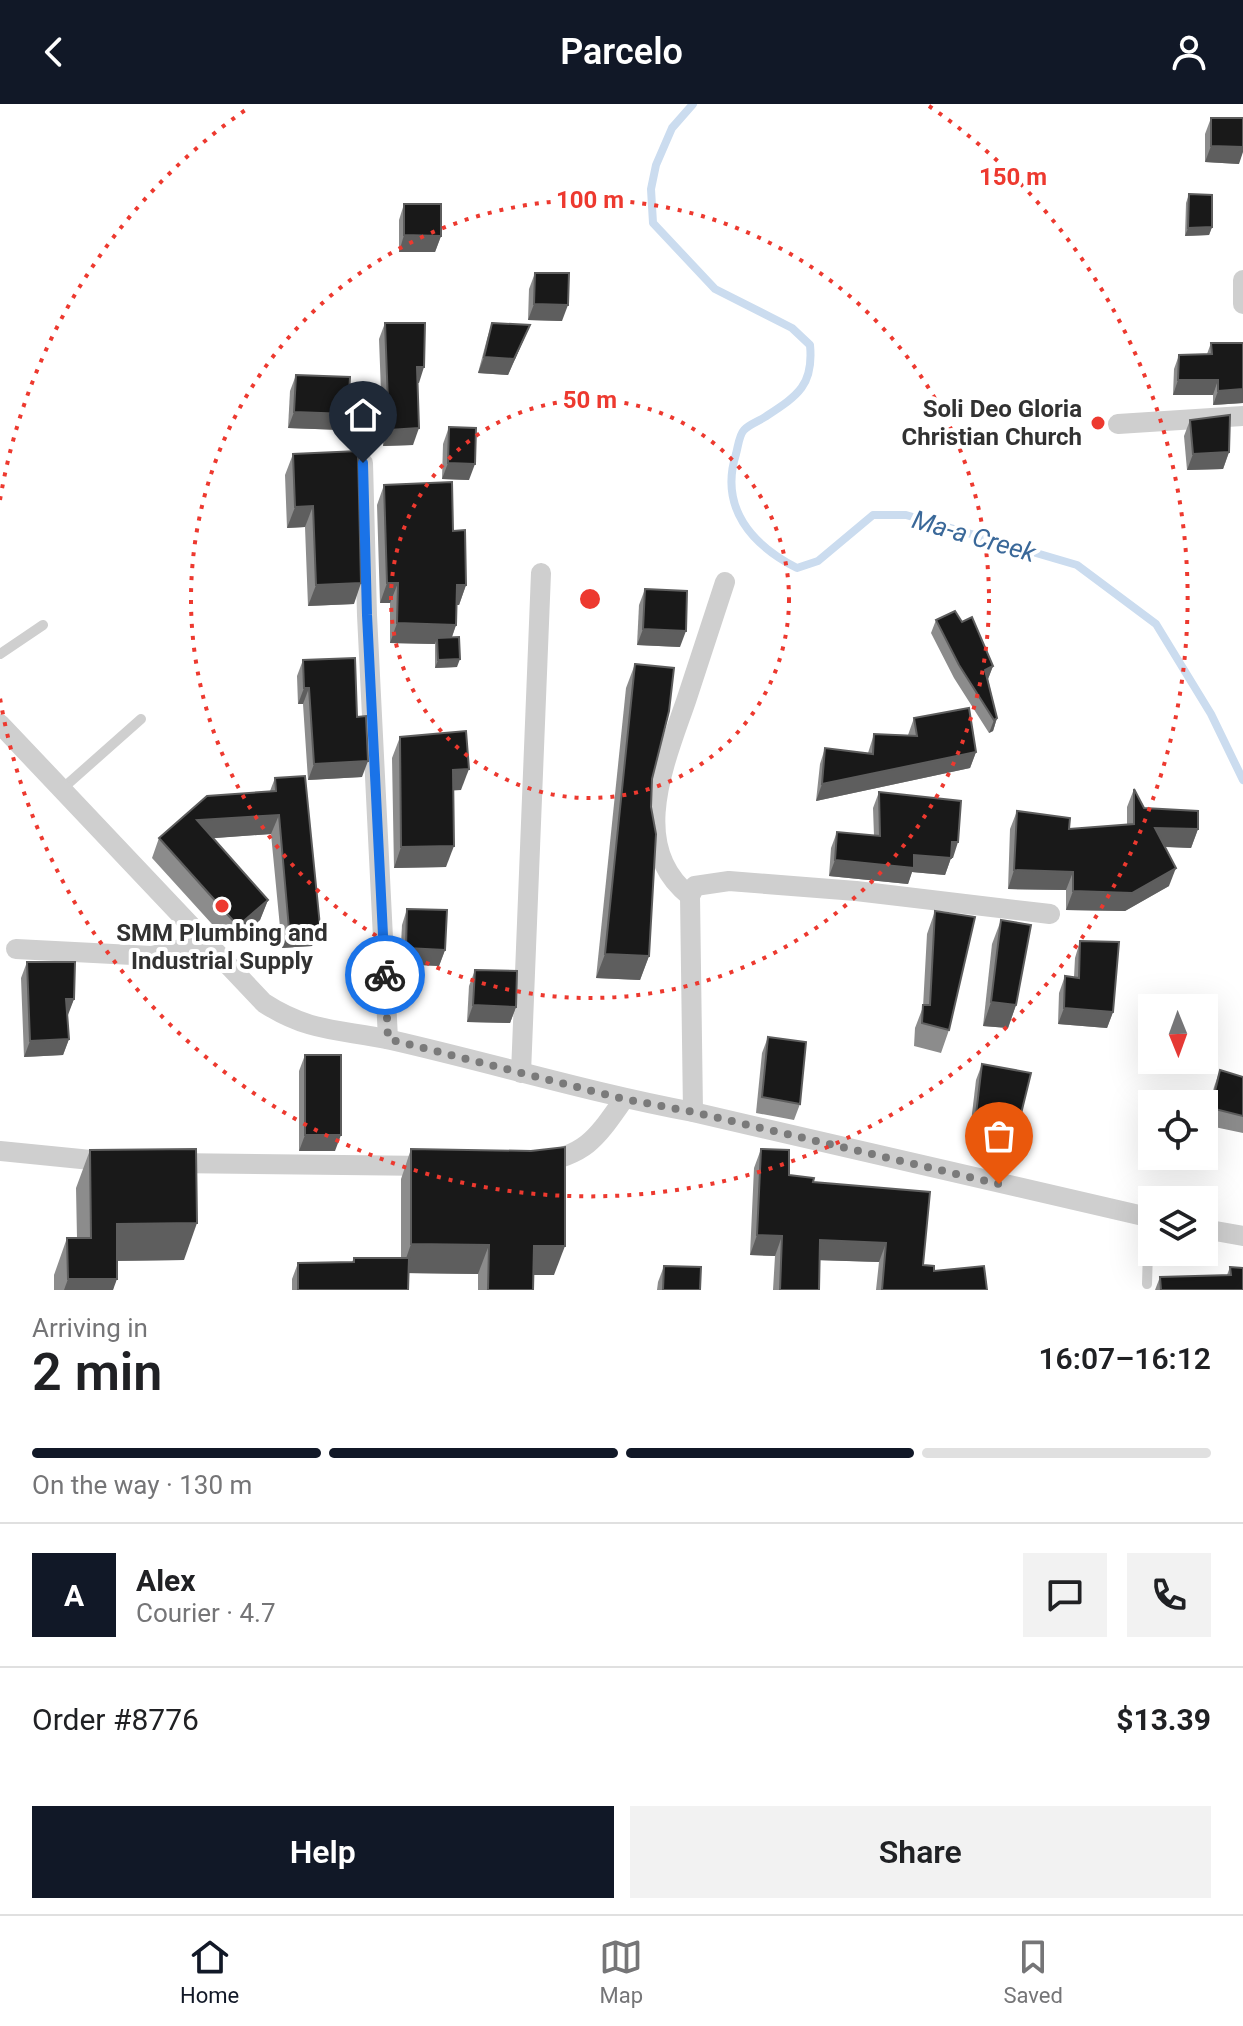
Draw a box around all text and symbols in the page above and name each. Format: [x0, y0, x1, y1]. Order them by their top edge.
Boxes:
icon: back [32, 30, 76, 74]
icon: person [1167, 30, 1211, 74]
text: Parcelo [560, 31, 683, 73]
text: 150 m [979, 163, 1047, 191]
text: 100 m [556, 186, 624, 214]
pin [329, 381, 397, 463]
text: 50 m [563, 386, 617, 414]
icon: home [341, 393, 385, 437]
place label: Soli Deo Gloria Christian Church [902, 395, 1082, 451]
marker: Soli Deo Gloria Christian Church [1089, 414, 1107, 432]
water label: Ma-a Creek [909, 504, 1040, 568]
centre of rings [576, 585, 604, 613]
marker: SMM Plumbing and Industrial Supply [213, 897, 231, 915]
place label: SMM Plumbing and Industrial Supply [116, 919, 328, 975]
courier [345, 935, 425, 1015]
icon: bike [363, 953, 407, 997]
north arrow [1138, 994, 1218, 1074]
map controls [1138, 994, 1218, 1266]
button: locate [1138, 1090, 1218, 1170]
pin [965, 1102, 1033, 1184]
icon: bag [977, 1114, 1021, 1158]
button: layers [1138, 1186, 1218, 1266]
text: Arriving in [32, 1313, 148, 1343]
text: 16:07–16:12 [1038, 1341, 1211, 1376]
text: 2 min [32, 1342, 162, 1403]
text: On the way · 130 m [32, 1470, 252, 1500]
button: chat [1023, 1553, 1107, 1637]
button: phone [1127, 1553, 1211, 1637]
text: Alex [136, 1563, 196, 1598]
text: A [64, 1578, 84, 1613]
text: Courier · 4.7 [136, 1598, 276, 1628]
text: Order #8776 [32, 1702, 199, 1737]
text: $13.39 [1116, 1702, 1211, 1737]
button: Help [32, 1806, 614, 1898]
button: Share [630, 1806, 1211, 1898]
tab: Home [180, 1935, 239, 2008]
tab: Map [599, 1935, 643, 2008]
tab: Saved [1003, 1935, 1063, 2008]

